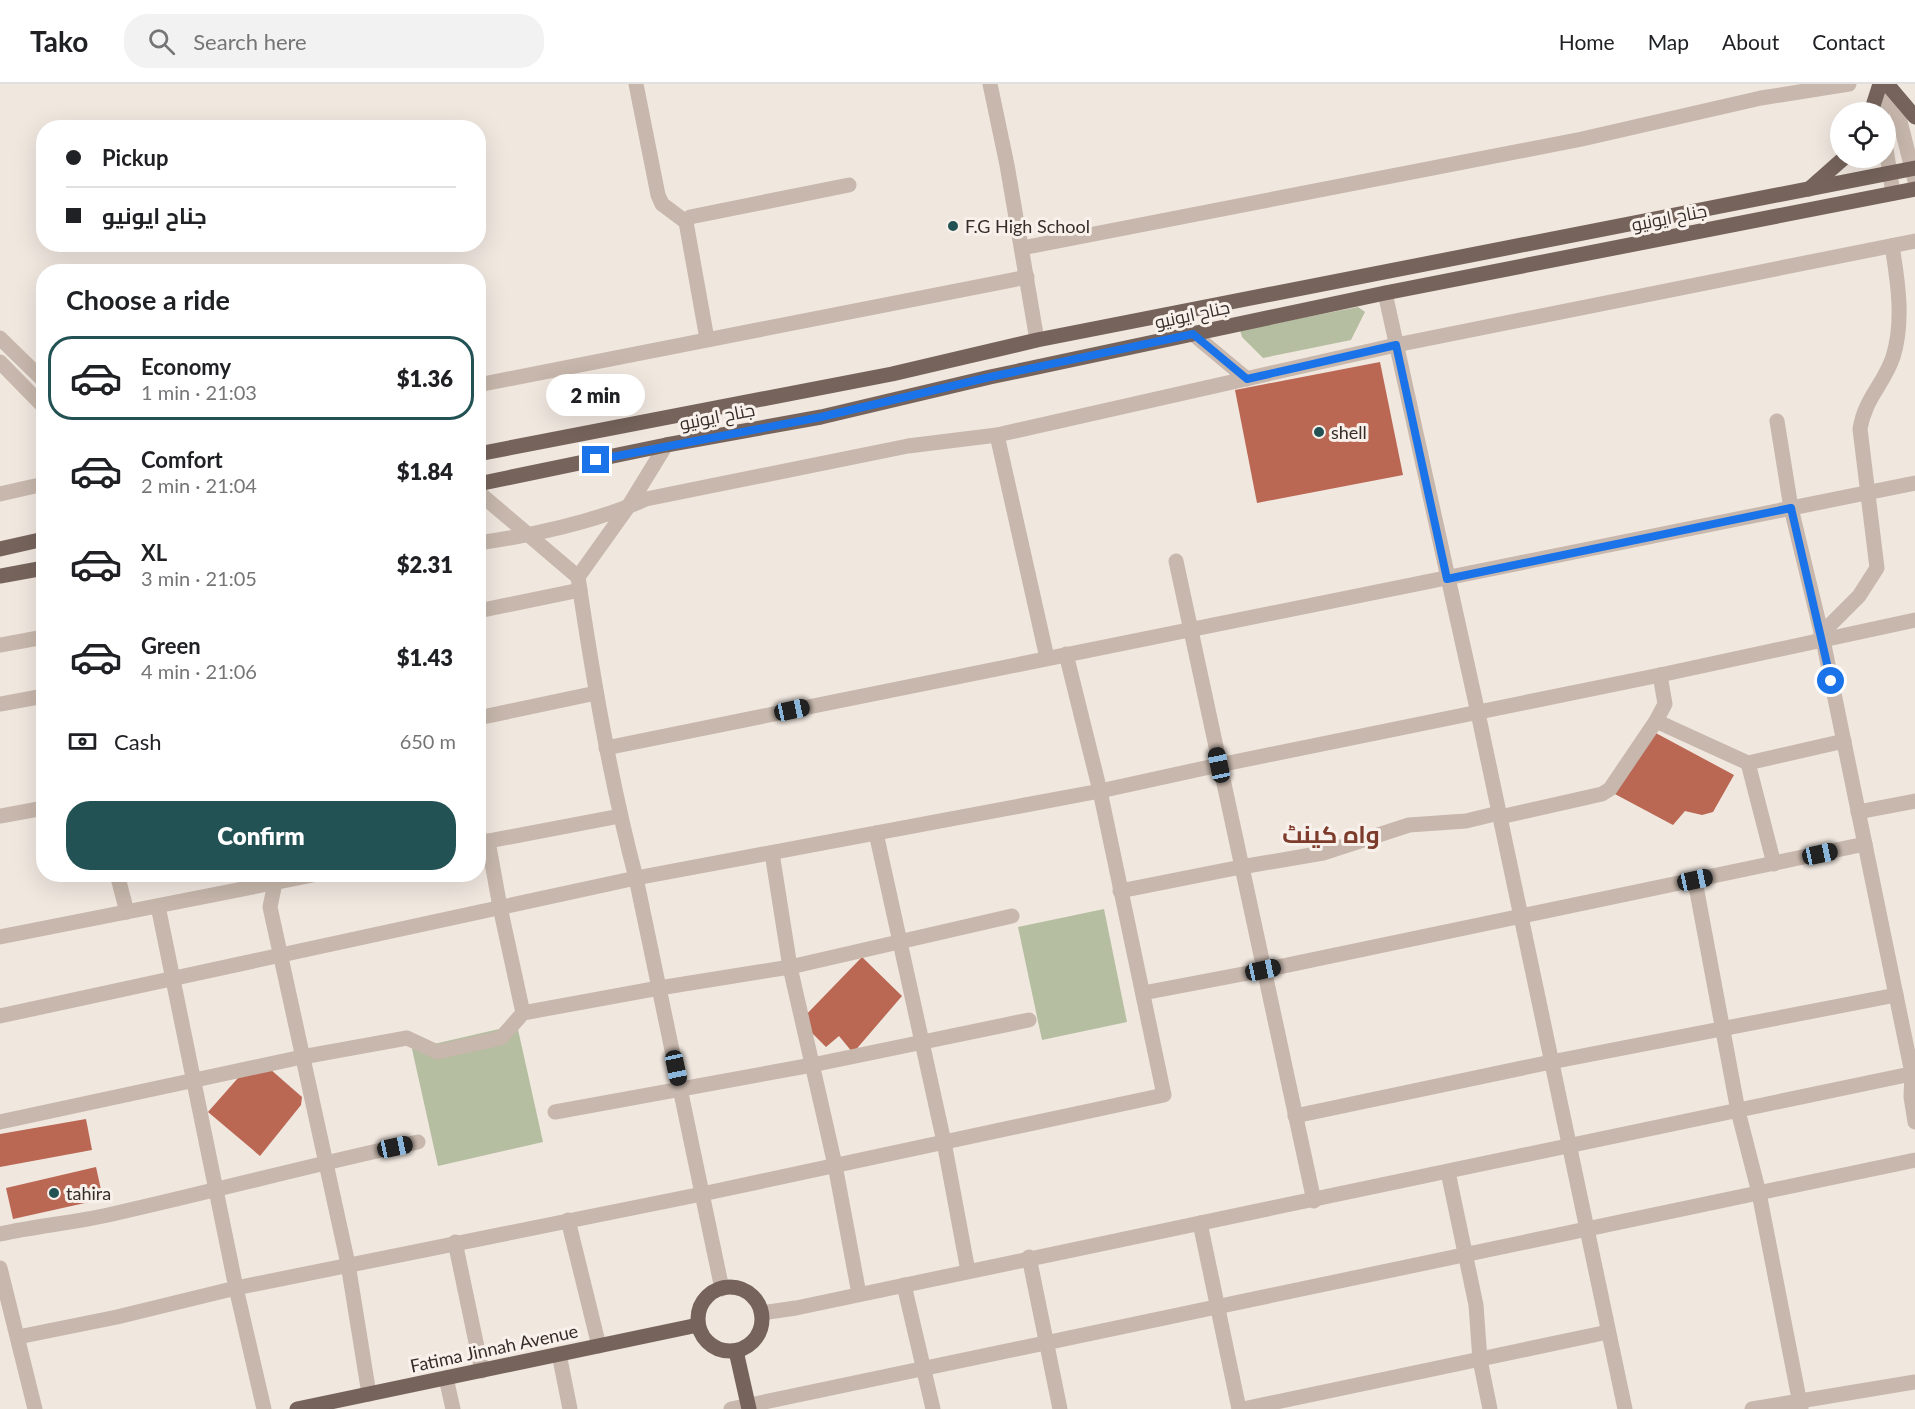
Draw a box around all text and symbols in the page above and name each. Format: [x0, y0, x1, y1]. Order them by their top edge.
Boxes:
search box [124, 14, 544, 68]
text: Tako [30, 24, 88, 58]
icon: search [145, 25, 178, 58]
text: Search here [193, 28, 307, 55]
text: Home [1559, 29, 1615, 54]
text: Map [1648, 29, 1689, 54]
text: About [1722, 29, 1779, 54]
text: Contact [1812, 29, 1885, 54]
map controls [1830, 102, 1896, 168]
button: locate [1830, 102, 1896, 168]
text: Pickup [102, 144, 168, 171]
street label: جناح ایونیو [1629, 199, 1709, 237]
text: جناح ایونیو [102, 202, 207, 229]
place label: F.G High School [965, 215, 1090, 237]
marker: F.G High School [946, 219, 960, 233]
text: Choose a ride [66, 283, 230, 316]
street label: جناح ایونیو [1152, 295, 1232, 335]
icon: car [69, 351, 123, 405]
text: Economy [141, 353, 231, 380]
text: $1.36 [397, 365, 453, 392]
callout: 2 min [546, 373, 646, 415]
text: 1 min · 21:03 [141, 380, 257, 404]
text: 2 min [571, 383, 620, 407]
street label: جناح ایونیو [677, 398, 757, 436]
place label: shell [1331, 421, 1367, 443]
marker: shell [1312, 425, 1326, 439]
icon: car [69, 444, 123, 498]
text: Comfort [141, 446, 223, 473]
route end [582, 446, 609, 473]
text: $1.84 [397, 458, 453, 485]
text: 2 min · 21:04 [141, 473, 257, 497]
icon: car [69, 537, 123, 591]
text: XL [141, 539, 167, 566]
text: $2.31 [397, 551, 453, 578]
text: 3 min · 21:05 [141, 566, 257, 590]
icon: car [69, 630, 123, 684]
text: Green [141, 632, 201, 659]
text: $1.43 [397, 644, 453, 671]
text: 4 min · 21:06 [141, 659, 257, 683]
route start [1817, 667, 1844, 694]
car [773, 697, 811, 723]
icon: cash [66, 725, 99, 758]
text: Cash [114, 728, 161, 755]
text: 650 m [400, 729, 456, 753]
car [1206, 746, 1232, 784]
button: Confirm [66, 801, 456, 870]
district label: واہ کینٹ [1282, 819, 1380, 849]
car [1801, 841, 1839, 867]
car [1676, 867, 1714, 893]
car [1244, 957, 1282, 983]
car [663, 1049, 689, 1087]
car [376, 1134, 414, 1160]
place label: tahira [66, 1182, 111, 1204]
marker: tahira [47, 1186, 61, 1200]
street label: Fatima Jinnah Avenue [408, 1319, 580, 1377]

